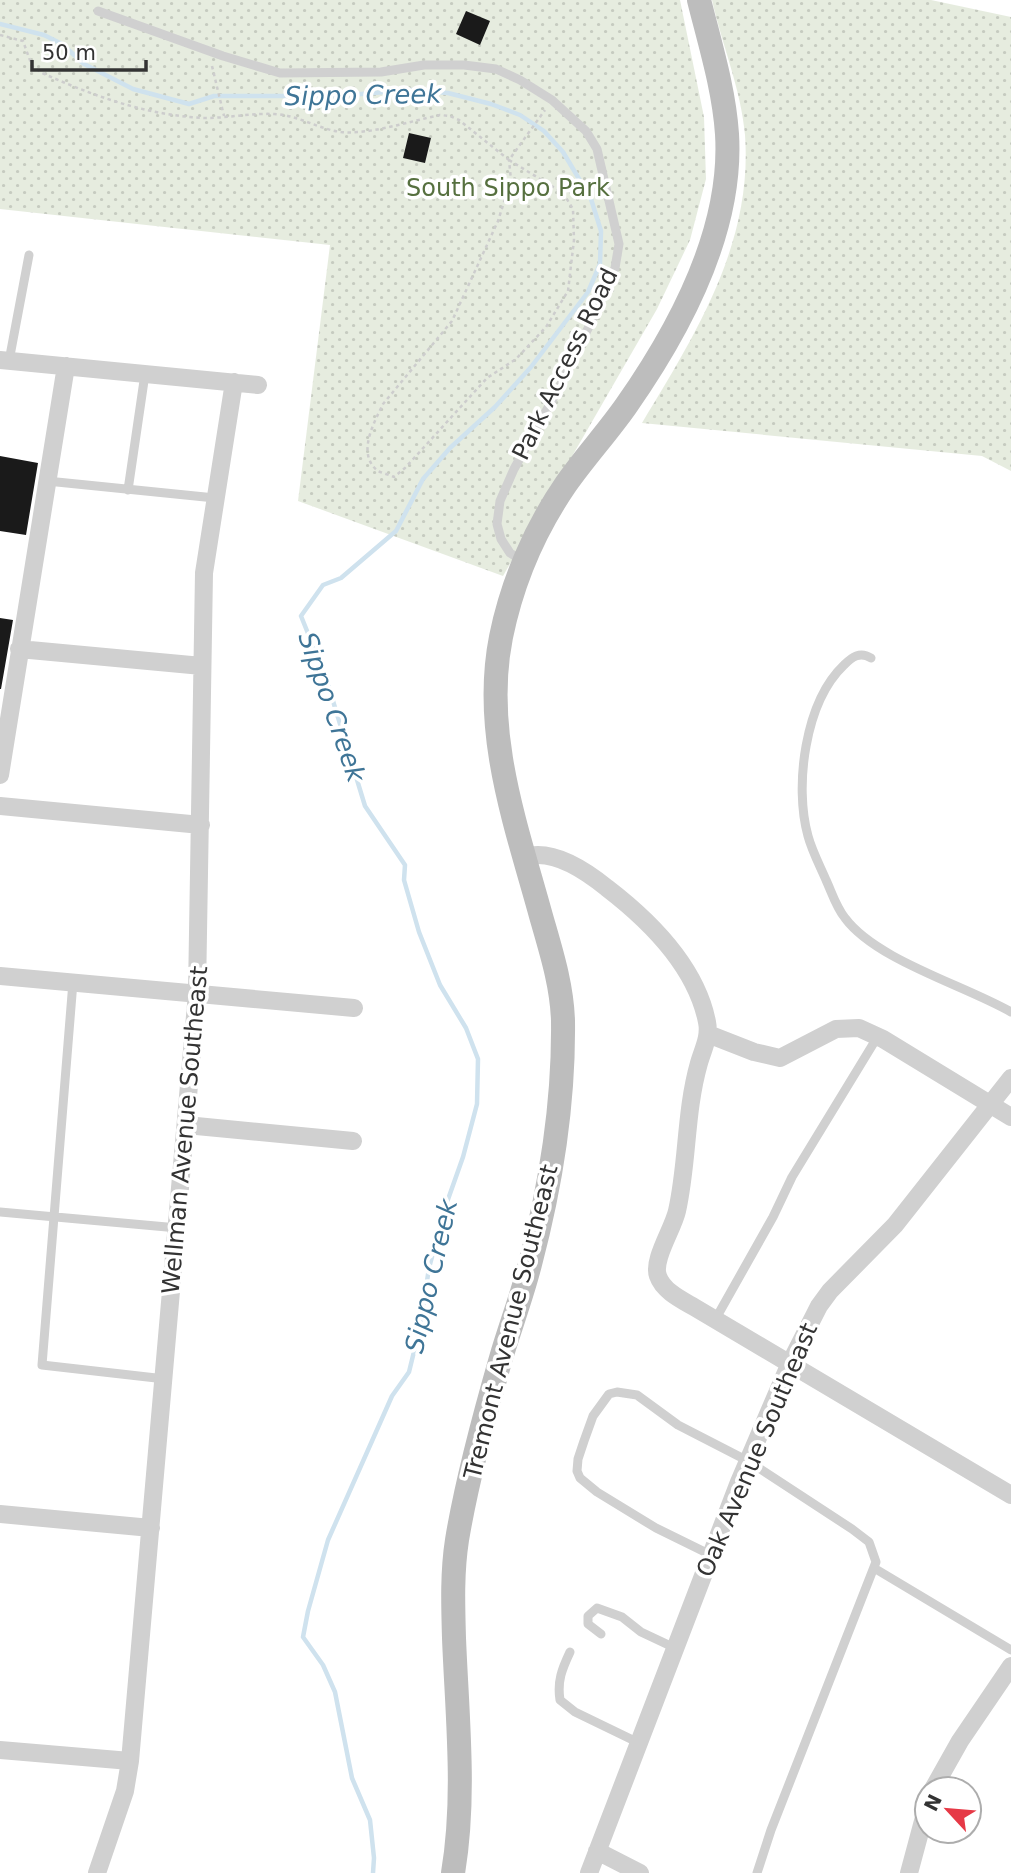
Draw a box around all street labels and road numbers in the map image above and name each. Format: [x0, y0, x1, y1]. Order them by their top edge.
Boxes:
street label: Park Access Road [506, 264, 624, 464]
street label: Wellman Avenue Southeast [157, 965, 213, 1295]
street label: Tremont Avenue Southeast [458, 1162, 564, 1483]
street label: Oak Avenue Southeast [691, 1319, 823, 1581]

